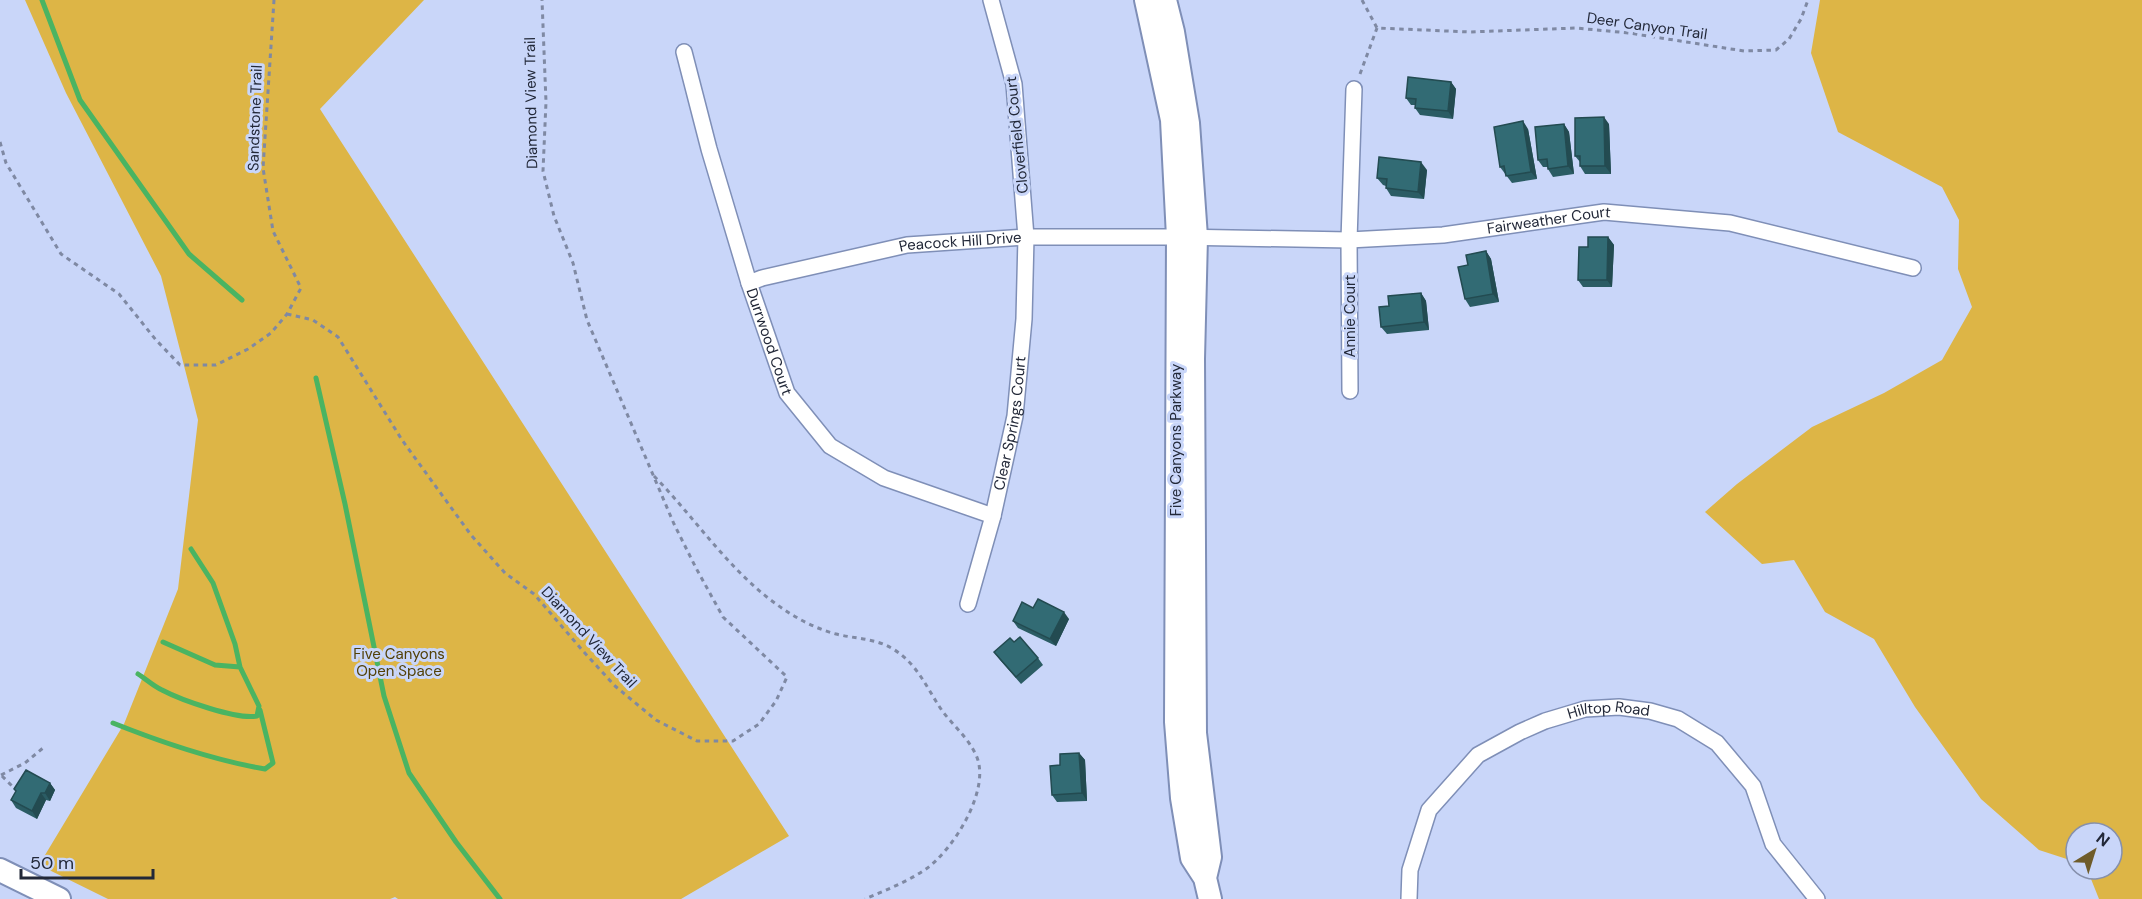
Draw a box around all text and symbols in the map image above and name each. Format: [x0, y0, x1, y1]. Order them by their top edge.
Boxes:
street label: Deer Canyon Trail [1585, 8, 1709, 44]
street label: Diamond View Trail [520, 37, 542, 169]
street label: Sandstone Trail [243, 65, 267, 171]
street label: Cloverfield Court [1001, 75, 1033, 195]
street label: Fairweather Court [1486, 202, 1612, 239]
street label: Peacock Hill Drive [897, 227, 1022, 257]
street label: Annie Court [1340, 274, 1360, 357]
street label: Durrwood Court [741, 285, 797, 398]
street label: Clear Springs Court [989, 355, 1031, 492]
street label: Five Canyons Parkway [1166, 363, 1186, 516]
street label: Diamond View Trail [537, 582, 641, 692]
park label: Five Canyons Open Space [353, 644, 445, 681]
street label: Hilltop Road [1565, 697, 1651, 724]
north arrow [2064, 821, 2124, 881]
text: N [2092, 828, 2114, 851]
scale bar [21, 842, 153, 880]
text: 50 m [30, 851, 74, 875]

